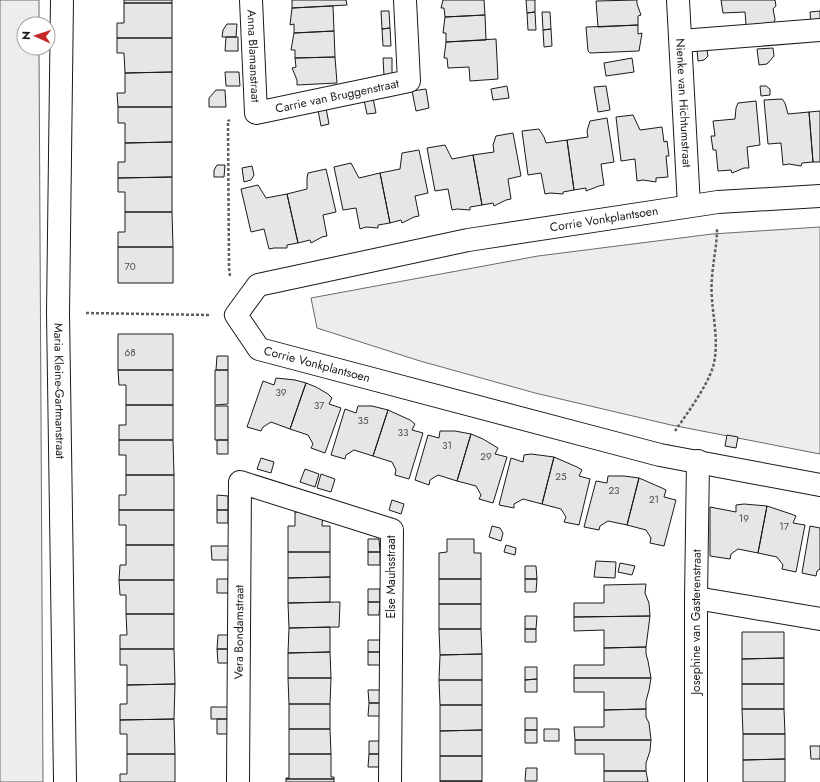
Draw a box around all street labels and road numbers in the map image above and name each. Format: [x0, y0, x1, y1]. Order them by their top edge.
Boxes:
street label: Anna Blamanstraat [242, 9, 265, 103]
street label: Nienke van Hichtumstraat [671, 38, 696, 168]
street label: Carrie van Bruggenstraat [274, 74, 401, 118]
street label: Corrie Vonkplantsoen [549, 202, 659, 236]
street label: Maria Kleine-Gartmanstraat [49, 323, 69, 459]
street label: Corrie Vonkplantsoen [262, 342, 372, 387]
street label: Else Mauhsstraat [382, 535, 400, 619]
street label: Josephine van Gasterenstraat [687, 549, 706, 697]
street label: Vera Bondamstraat [230, 585, 248, 679]

